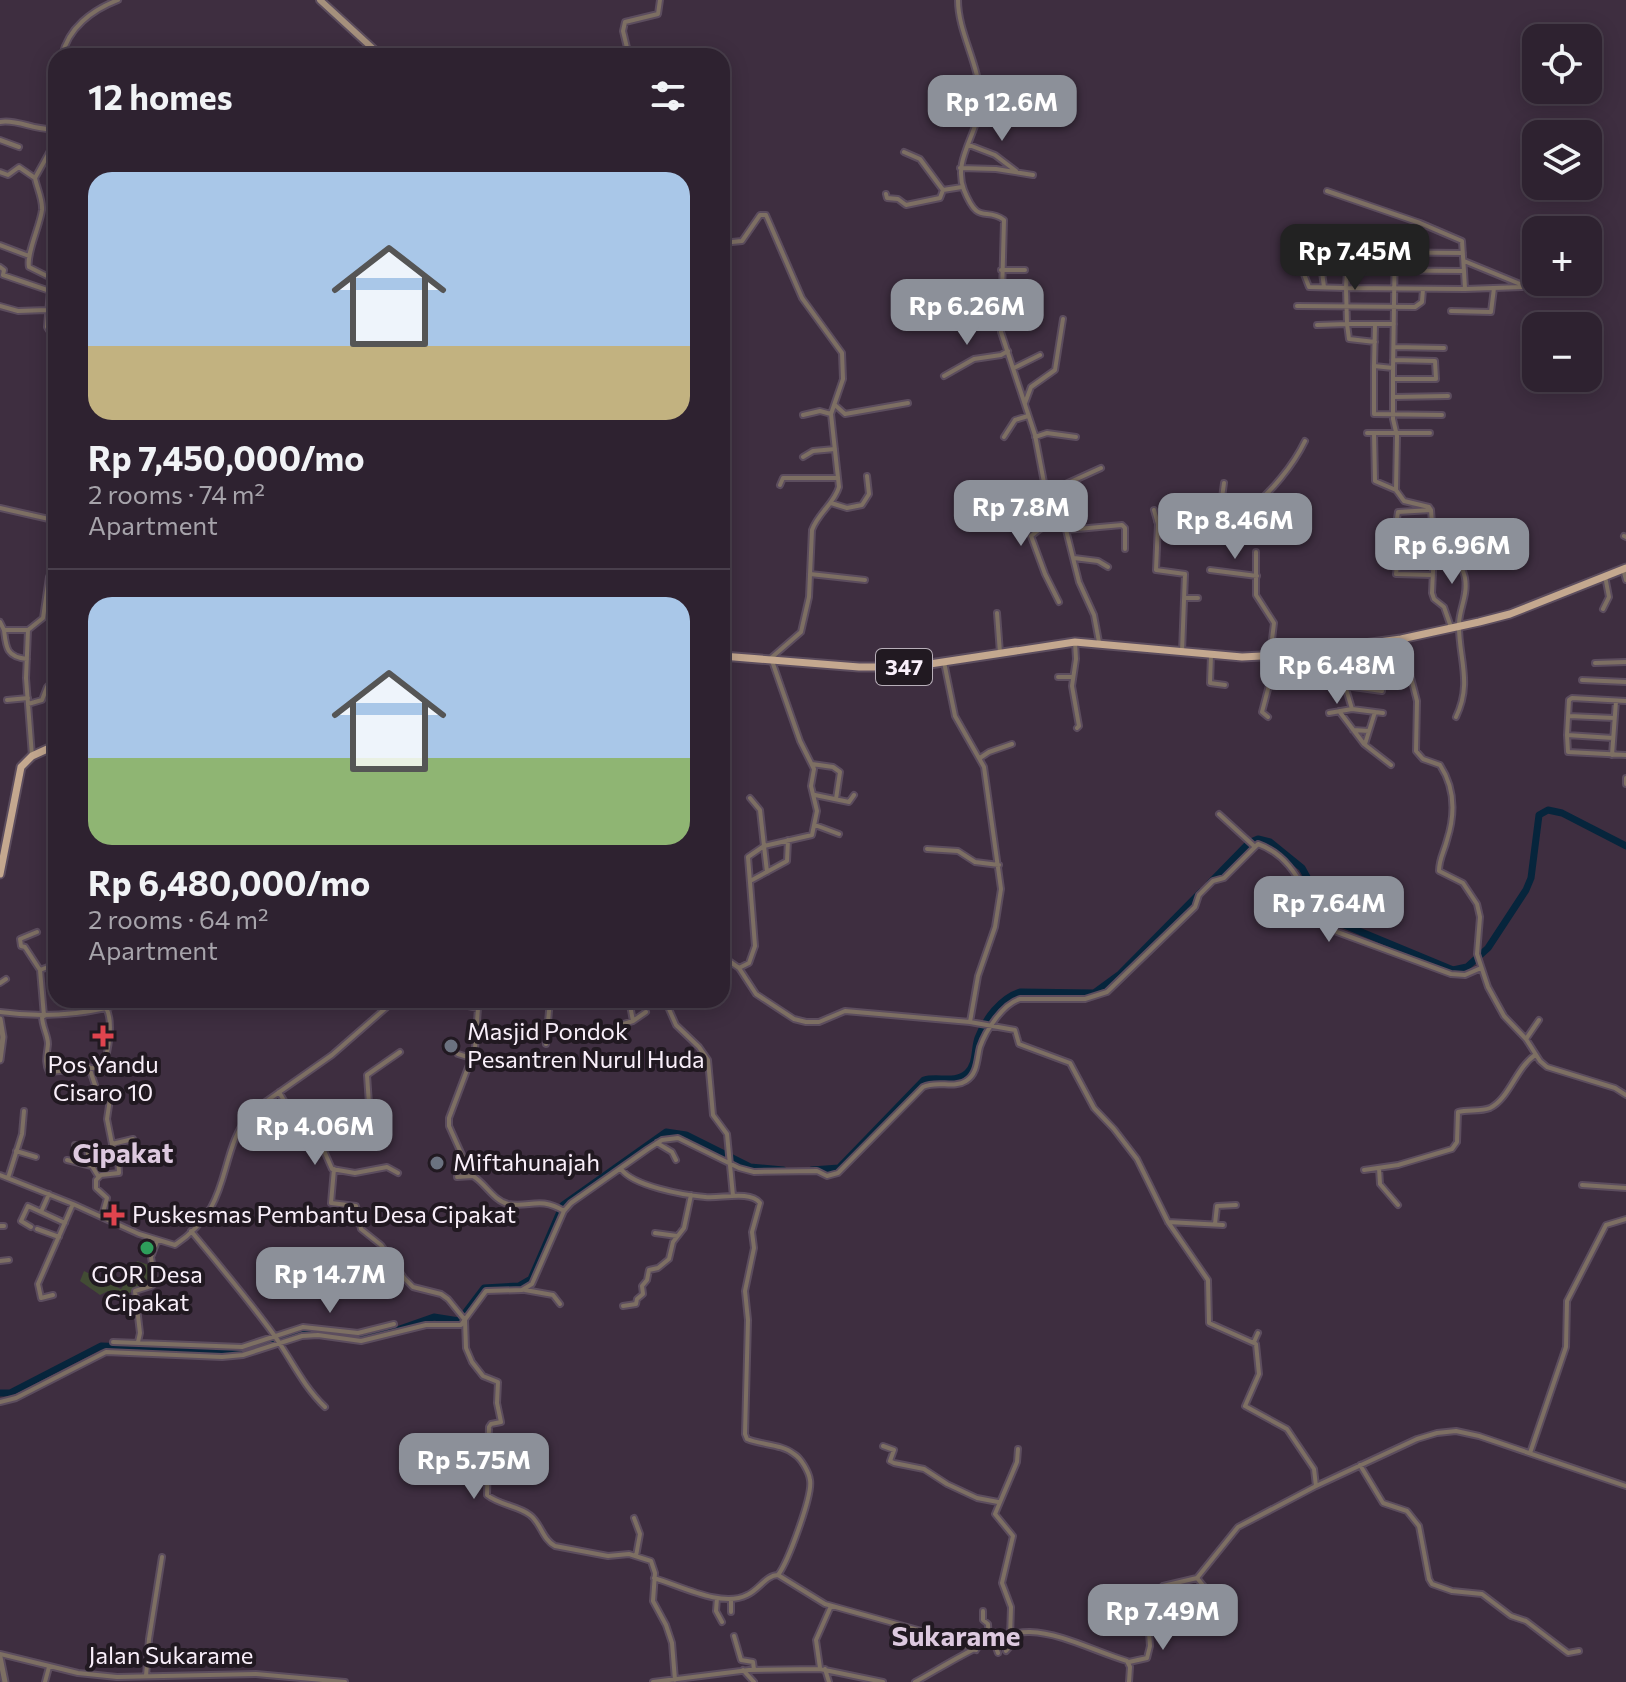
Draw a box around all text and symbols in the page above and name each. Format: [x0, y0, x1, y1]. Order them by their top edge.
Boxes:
map controls [1522, 24, 1602, 392]
button: locate [1522, 24, 1602, 104]
icon: filters [646, 74, 690, 118]
text: 12 homes [88, 75, 233, 117]
pin: Rp 12.6M [919, 75, 1085, 143]
text: Rp 12.6M [946, 85, 1058, 116]
button: layers [1522, 120, 1602, 200]
button: + [1522, 216, 1602, 296]
icon: home [317, 224, 461, 368]
pin: Rp 7.45M [1272, 224, 1438, 292]
text: Rp 7.45M [1298, 234, 1412, 265]
pin: Rp 6.26M [884, 279, 1050, 347]
text: Rp 6.26M [909, 289, 1025, 320]
button: − [1522, 312, 1602, 392]
text: Rp 7,450,000/mo [88, 436, 365, 478]
text: 2 rooms · 74 m² [88, 478, 265, 509]
pin: Rp 7.8M [947, 480, 1095, 548]
text: Rp 7.8M [972, 490, 1070, 521]
pin: Rp 8.46M [1152, 493, 1318, 561]
text: Rp 8.46M [1176, 503, 1294, 534]
text: Apartment [88, 509, 218, 540]
pin: Rp 6.96M [1369, 518, 1535, 586]
text: Rp 6.96M [1393, 528, 1511, 559]
pin: Rp 6.48M [1254, 638, 1420, 706]
text: Rp 6.48M [1278, 648, 1396, 679]
icon: home [317, 649, 461, 793]
road number: 347 [876, 649, 932, 685]
text: Rp 6,480,000/mo [88, 861, 370, 903]
pin: Rp 7.64M [1246, 876, 1412, 944]
text: Rp 7.64M [1272, 886, 1386, 917]
text: 2 rooms · 64 m² [88, 903, 269, 934]
text: Apartment [88, 934, 218, 965]
place label: Masjid Pondok Pesantren Nurul Huda [467, 1016, 705, 1073]
marker: Pos Yandu Cisaro 10 [92, 1025, 114, 1047]
marker: Masjid Pondok Pesantren Nurul Huda [442, 1037, 460, 1055]
place label: Pos Yandu Cisaro 10 [47, 1049, 159, 1106]
pin: Rp 4.06M [232, 1099, 398, 1167]
text: Rp 4.06M [255, 1109, 375, 1140]
district label: Cipakat [73, 1135, 174, 1169]
place label: Miftahunajah [453, 1147, 600, 1176]
marker: Miftahunajah [428, 1154, 446, 1172]
place label: Puskesmas Pembantu Desa Cipakat [132, 1199, 516, 1228]
marker: Puskesmas Pembantu Desa Cipakat [103, 1204, 125, 1226]
marker: GOR Desa Cipakat [138, 1239, 156, 1257]
pin: Rp 14.7M [247, 1247, 413, 1315]
text: Rp 14.7M [274, 1257, 386, 1288]
place label: GOR Desa Cipakat [91, 1259, 203, 1316]
pin: Rp 5.75M [391, 1433, 557, 1501]
text: Rp 5.75M [417, 1443, 531, 1474]
pin: Rp 7.49M [1080, 1584, 1246, 1652]
text: Rp 7.49M [1106, 1594, 1220, 1625]
district label: Sukarame [892, 1618, 1020, 1652]
street label: Jalan Sukarame [88, 1640, 254, 1669]

